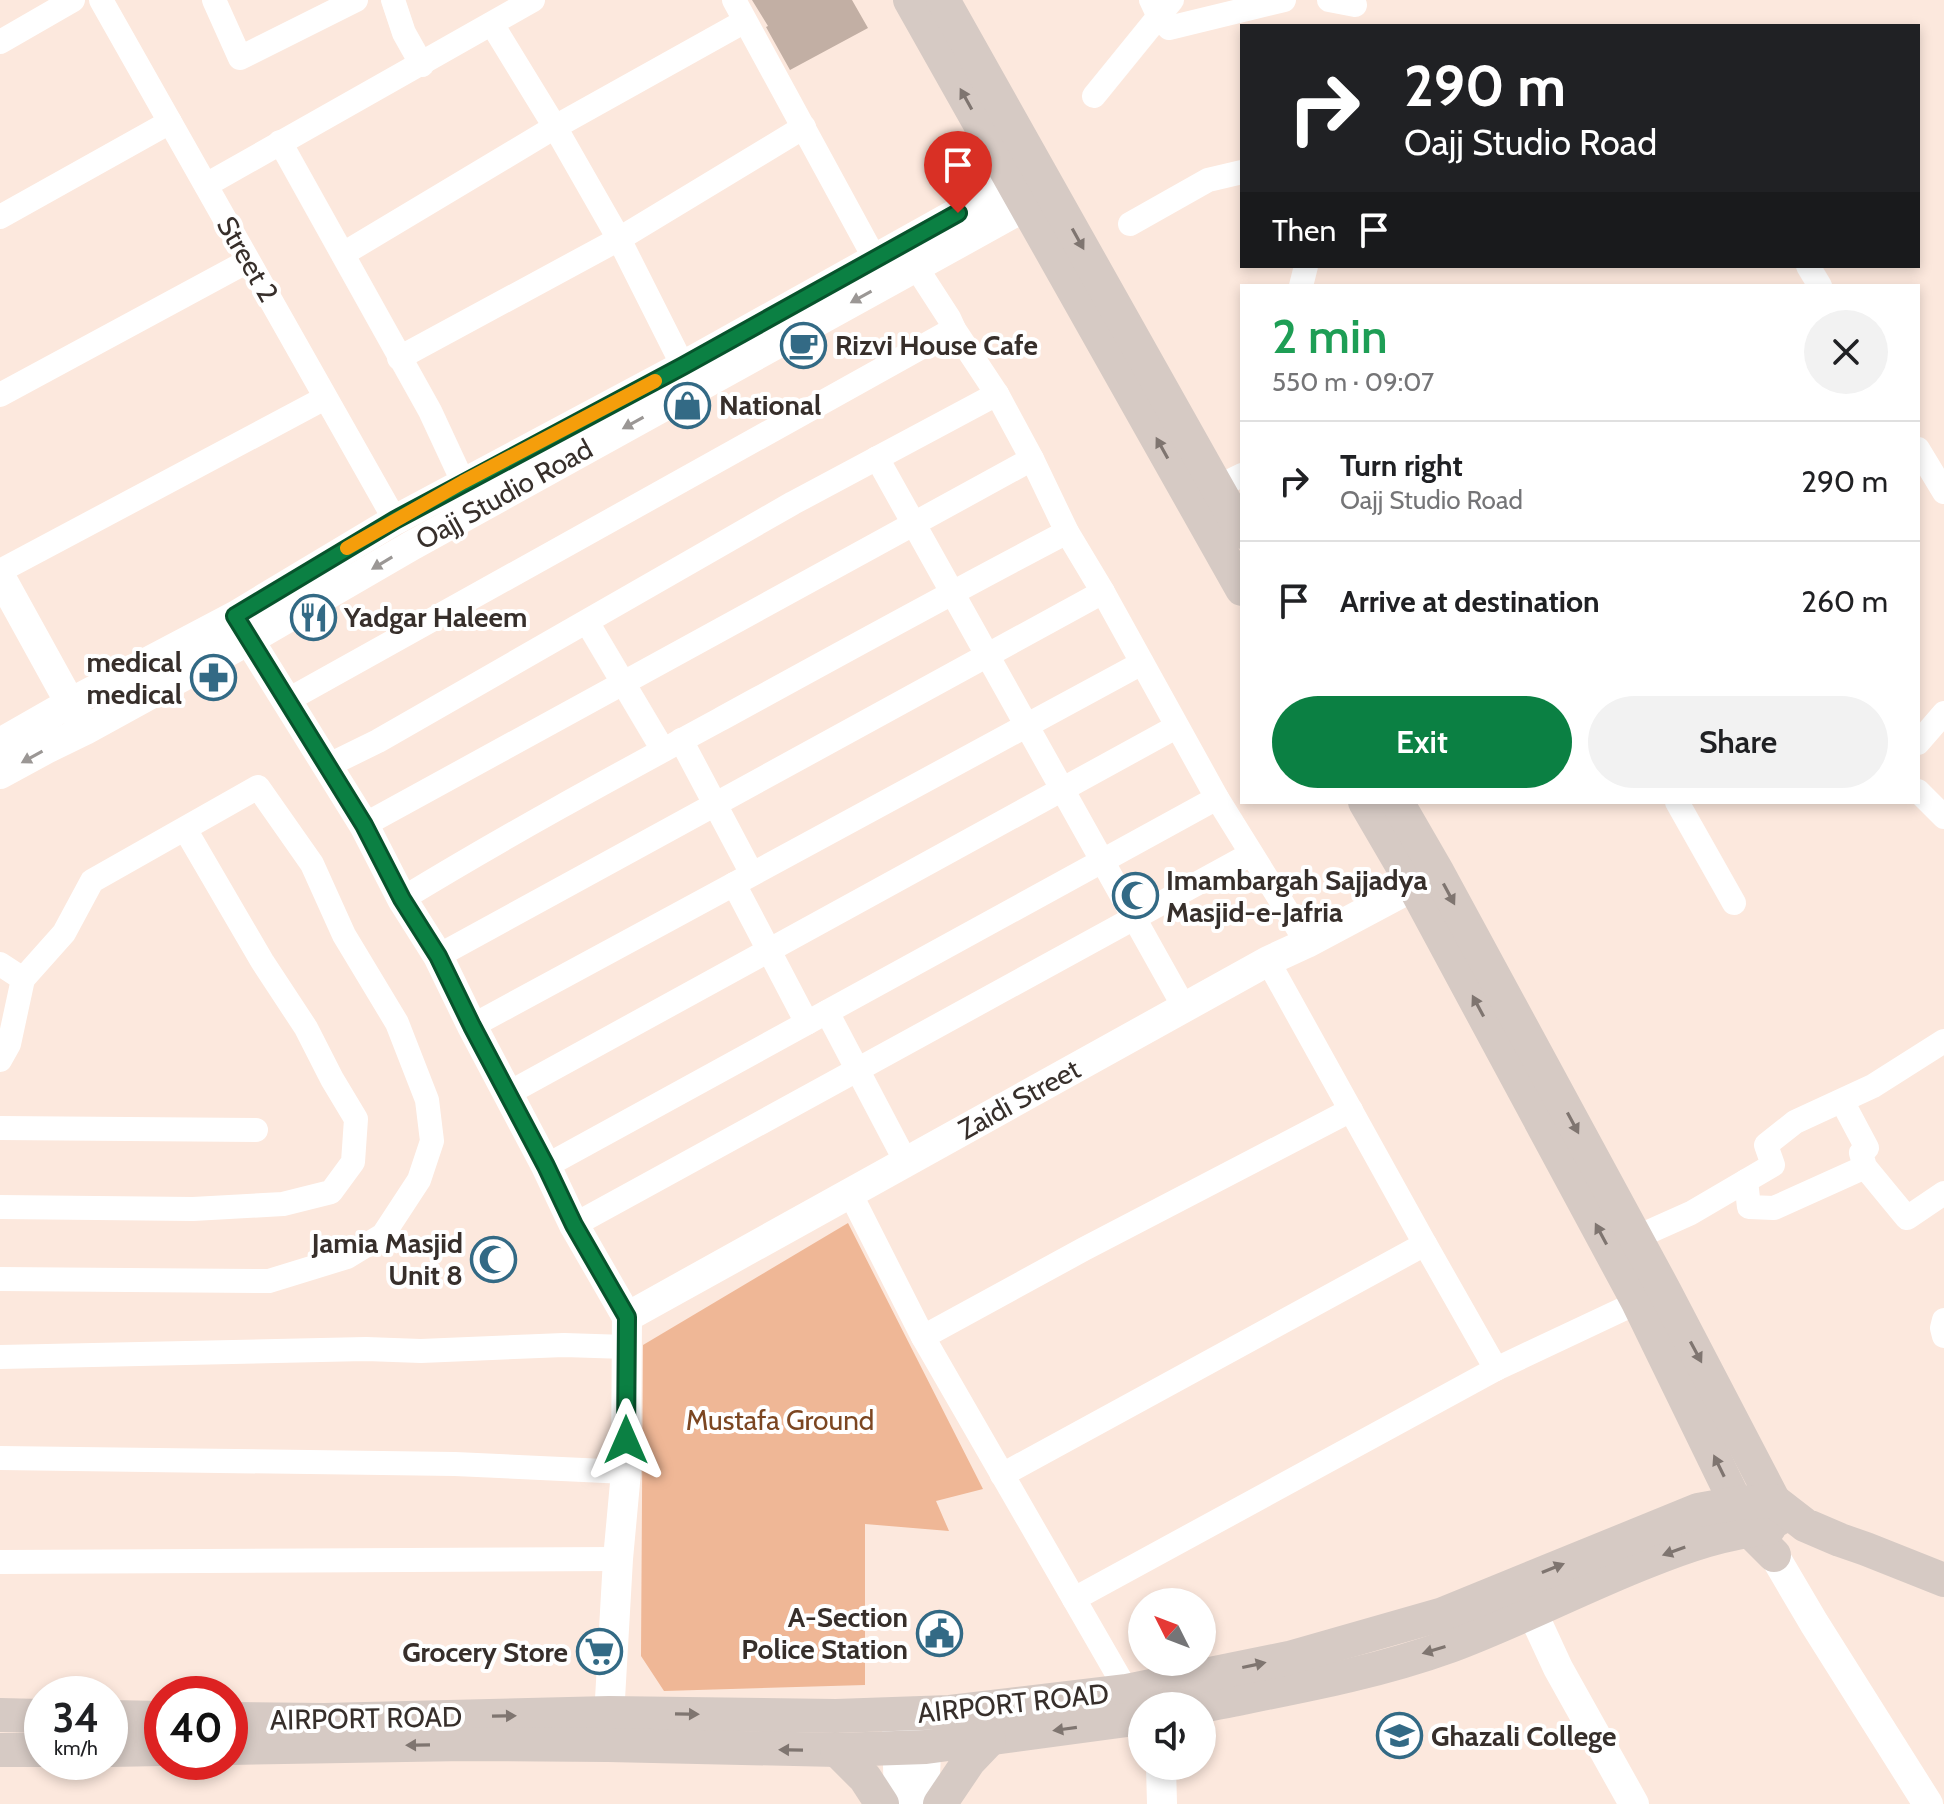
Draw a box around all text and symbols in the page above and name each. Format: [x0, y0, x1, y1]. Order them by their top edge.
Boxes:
text: 290 m [1404, 52, 1566, 120]
icon: right [1272, 56, 1376, 160]
one-way arrow [960, 88, 974, 110]
text: Oajj Studio Road [1404, 120, 1657, 164]
pin [924, 131, 992, 213]
icon: arrive [936, 143, 980, 187]
icon: arrive [1352, 208, 1396, 252]
street label: Street 2 [210, 210, 286, 308]
text: Then [1272, 212, 1336, 249]
one-way arrow [1071, 227, 1085, 250]
one-way arrow [849, 290, 872, 304]
text: 2 min [1272, 307, 1388, 365]
button: close [1804, 310, 1888, 394]
cafe icon: Rizvi House Cafe [780, 321, 828, 369]
place label: Rizvi House Cafe [835, 328, 1038, 362]
text: 550 m · 09:07 [1272, 366, 1434, 398]
shop icon: National [664, 381, 712, 429]
place label: National [719, 388, 821, 422]
one-way arrow [622, 416, 644, 430]
street label: Oajj Studio Road [410, 431, 598, 557]
one-way arrow [1155, 437, 1169, 460]
text: Turn right [1340, 447, 1463, 484]
icon: right [1272, 459, 1316, 503]
text: 290 m [1801, 463, 1888, 500]
text: Oajj Studio Road [1340, 484, 1523, 516]
one-way arrow [371, 556, 393, 570]
icon: arrive [1272, 579, 1316, 623]
text: Arrive at destination [1340, 583, 1600, 620]
text: 260 m [1801, 583, 1888, 620]
restaurant icon: Yadgar Haleem [289, 593, 337, 641]
place label: Yadgar Haleem [343, 600, 527, 634]
place label: medical medical [86, 645, 182, 711]
pharmacy icon: medical medical [189, 654, 237, 702]
button: Exit [1272, 696, 1572, 788]
button: Share [1588, 696, 1888, 788]
one-way arrow [20, 750, 43, 763]
place label: Imambargah Sajjadya Masjid-e-Jafria [1166, 863, 1427, 929]
mosque icon: Imambargah Sajjadya Masjid-e-Jafria [1111, 872, 1159, 920]
one-way arrow [1443, 883, 1456, 906]
one-way arrow [1472, 994, 1485, 1017]
street label: Zaidi Street [952, 1052, 1086, 1146]
one-way arrow [1566, 1112, 1580, 1134]
one-way arrow [1595, 1223, 1608, 1246]
place label: Jamia Masjid Unit 8 [311, 1226, 463, 1292]
mosque icon: Jamia Masjid Unit 8 [470, 1235, 518, 1283]
one-way arrow [1690, 1340, 1703, 1363]
position arrow [584, 1398, 668, 1482]
park label: Mustafa Ground [686, 1403, 874, 1437]
one-way arrow [1712, 1455, 1726, 1478]
one-way arrow [1662, 1545, 1686, 1558]
one-way arrow [1541, 1561, 1565, 1574]
north arrow [1128, 1588, 1216, 1676]
map controls [1128, 1588, 1216, 1780]
place label: A-Section Police Station [741, 1600, 908, 1666]
public building icon: A-Section Police Station [915, 1609, 963, 1657]
supermarket icon: Grocery Store [575, 1628, 623, 1676]
place label: Grocery Store [402, 1635, 568, 1669]
one-way arrow [1422, 1644, 1446, 1657]
one-way arrow [1241, 1658, 1266, 1671]
speed limit sign: 40 [144, 1676, 248, 1780]
street label: AIRPORT ROAD [916, 1676, 1110, 1730]
button: sound [1128, 1692, 1216, 1780]
text: 34 [53, 1693, 99, 1742]
street label: AIRPORT ROAD [270, 1699, 462, 1737]
one-way arrow [675, 1708, 700, 1720]
one-way arrow [492, 1709, 517, 1722]
school or university icon: Ghazali College [1376, 1712, 1424, 1760]
place label: Ghazali College [1431, 1719, 1616, 1753]
one-way arrow [1052, 1723, 1077, 1736]
text: km/h [54, 1736, 98, 1760]
one-way arrow [405, 1739, 430, 1751]
one-way arrow [778, 1743, 803, 1756]

